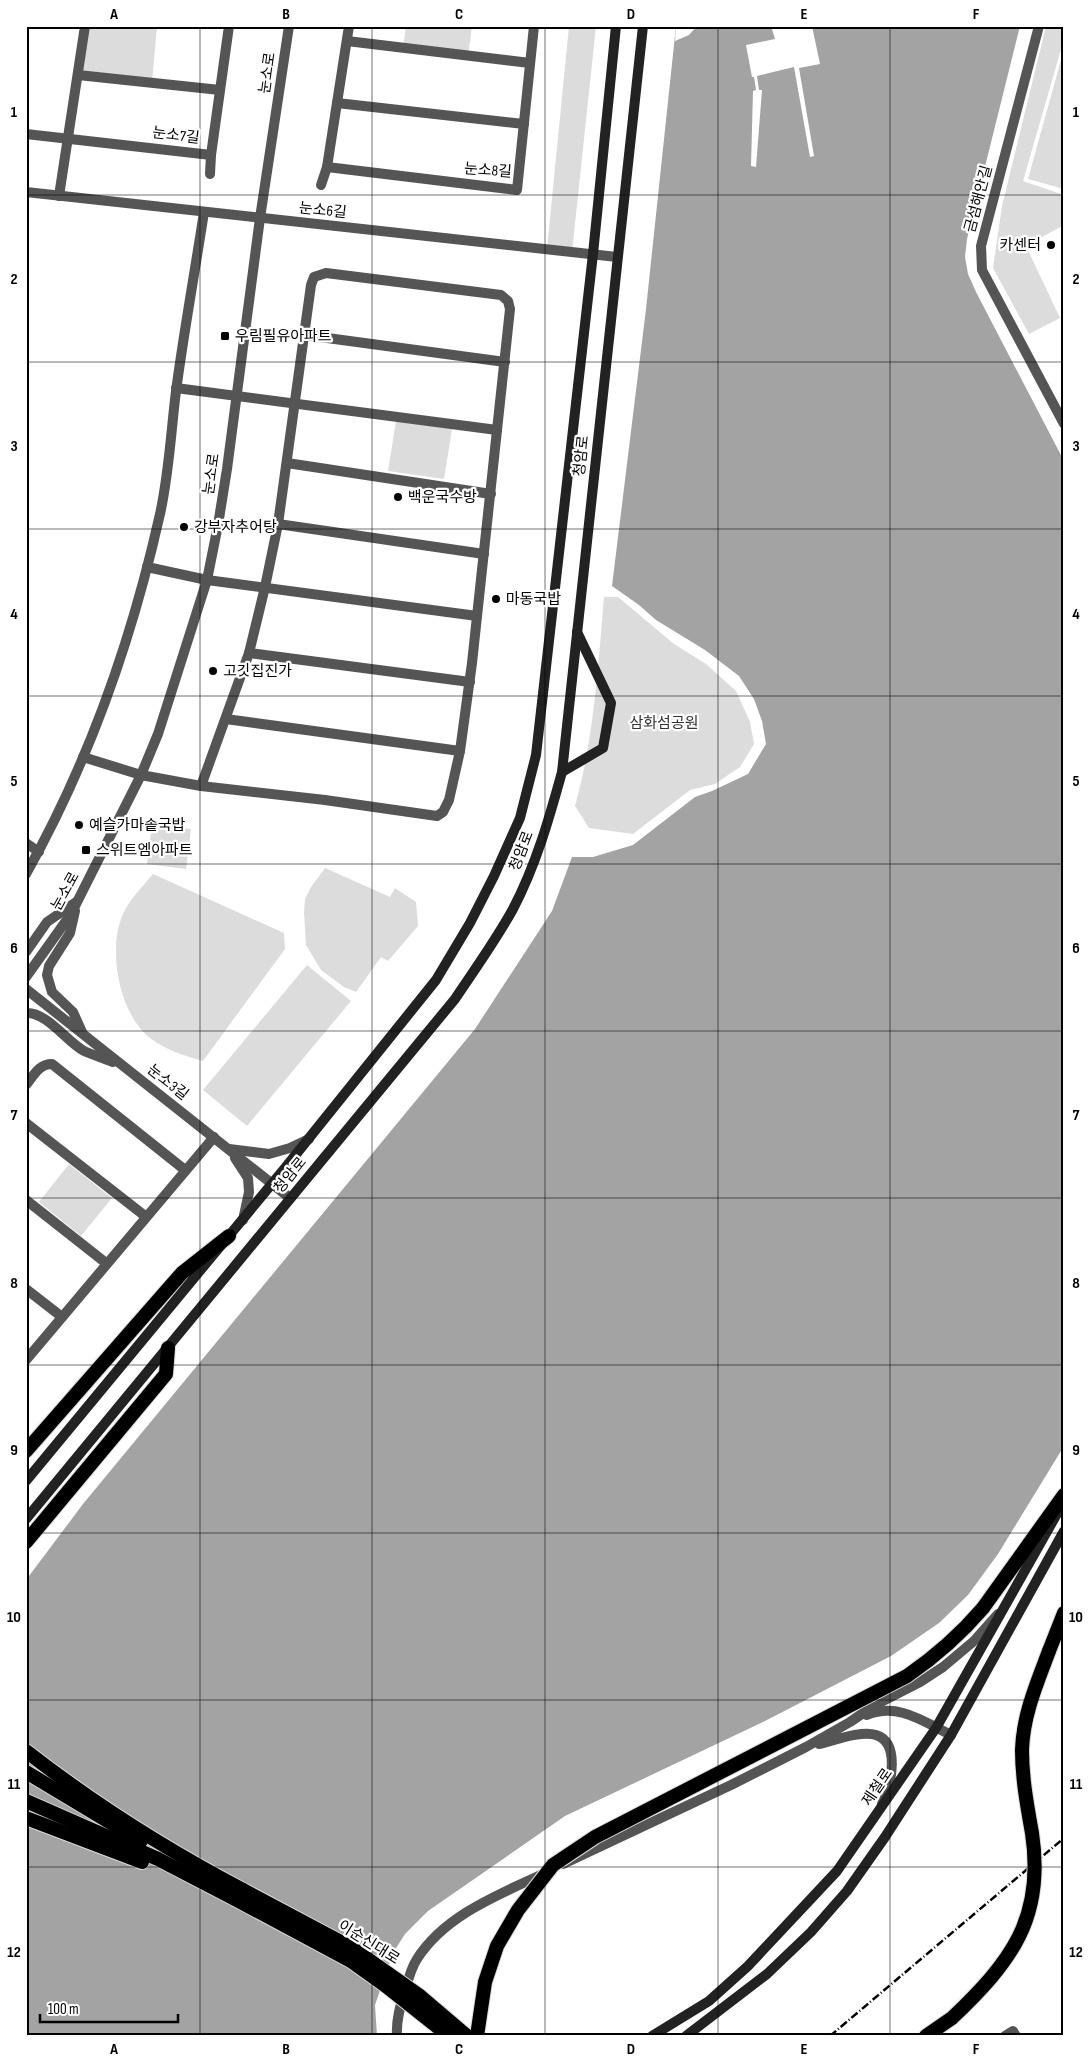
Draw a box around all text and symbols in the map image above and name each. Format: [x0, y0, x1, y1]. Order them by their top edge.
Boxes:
text: A [109, 5, 118, 24]
text: B [282, 5, 290, 24]
text: C [455, 5, 463, 24]
text: D [627, 5, 635, 24]
text: E [801, 5, 808, 24]
text: F [973, 5, 980, 24]
street label: 눈소로 [255, 51, 280, 95]
text: 1 [11, 103, 18, 122]
text: 1 [1073, 103, 1080, 122]
street label: 눈소7길 [151, 123, 201, 148]
street label: 눈소8길 [463, 159, 513, 182]
street label: 금섬해안길 [960, 163, 997, 235]
street label: 눈소6길 [298, 199, 348, 222]
place label: 카센터 [1000, 236, 1041, 255]
marker: 카센터 [1045, 239, 1057, 251]
text: 2 [10, 270, 18, 289]
text: 2 [1072, 270, 1080, 289]
place label: 우림필유아파트 [235, 327, 332, 346]
marker: 우림필유아파트 [219, 330, 231, 342]
street label: 청암로 [570, 434, 593, 478]
text: 3 [10, 437, 18, 456]
text: 3 [1072, 437, 1080, 456]
street label: 눈소로 [199, 452, 224, 496]
place label: 백운국수방 [408, 488, 477, 507]
marker: 백운국수방 [392, 491, 404, 503]
place label: 강부자추어탕 [194, 518, 277, 537]
marker: 강부자추어탕 [178, 521, 190, 533]
place label: 마동국밥 [506, 590, 561, 609]
marker: 마동국밥 [490, 593, 502, 605]
text: 4 [10, 605, 18, 624]
text: 4 [1072, 605, 1080, 624]
place label: 고깃집진가 [223, 662, 292, 681]
marker: 고깃집진가 [207, 665, 219, 677]
park label: 삼화섬공원 [629, 714, 699, 733]
text: 5 [10, 772, 18, 791]
text: 5 [1072, 772, 1080, 791]
place label: 예슬가마솥국밥 [89, 816, 186, 835]
marker: 예슬가마솥국밥 [73, 819, 85, 831]
street label: 청암로 [505, 828, 538, 874]
place label: 스위트엠아파트 [96, 841, 193, 860]
marker: 스위트엠아파트 [80, 844, 92, 856]
street label: 눈소로 [47, 869, 84, 914]
text: 6 [10, 939, 18, 958]
text: 6 [1072, 939, 1080, 958]
street label: 눈소3길 [143, 1060, 192, 1105]
text: 7 [11, 1106, 18, 1125]
text: 7 [1073, 1106, 1080, 1125]
street label: 청암로 [270, 1153, 311, 1197]
text: 8 [10, 1274, 18, 1293]
text: 8 [1072, 1274, 1080, 1293]
text: 9 [10, 1441, 18, 1460]
text: 9 [1072, 1441, 1080, 1460]
text: 10 [7, 1608, 21, 1627]
text: 10 [1069, 1608, 1083, 1627]
street label: 제철로 [858, 1765, 897, 1810]
text: 11 [8, 1775, 21, 1794]
text: 11 [1070, 1775, 1083, 1794]
street label: 이순신대로 [334, 1916, 403, 1969]
text: 12 [7, 1943, 21, 1962]
text: 12 [1069, 1943, 1083, 1962]
scale bar [40, 1992, 178, 2024]
text: 100 m [48, 2000, 79, 2019]
text: A [109, 2040, 118, 2059]
text: B [282, 2040, 290, 2059]
text: C [455, 2040, 463, 2059]
text: D [627, 2040, 635, 2059]
text: E [801, 2040, 808, 2059]
text: F [973, 2040, 980, 2059]

